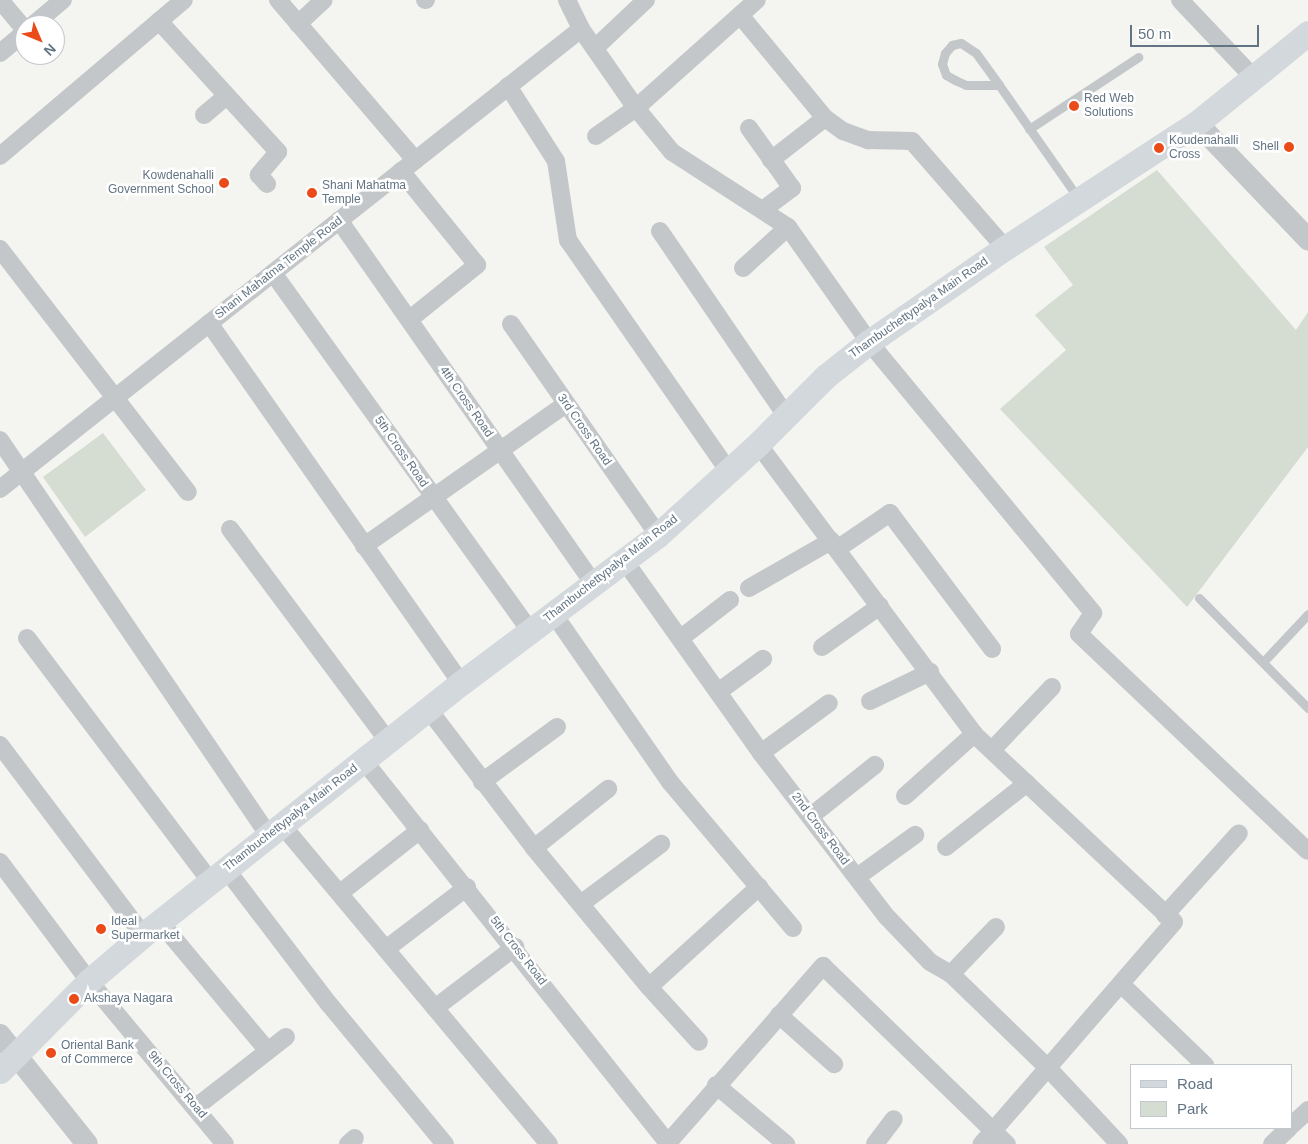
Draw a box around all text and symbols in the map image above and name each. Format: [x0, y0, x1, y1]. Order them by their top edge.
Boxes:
north arrow [15, 15, 65, 65]
scale bar [1133, 15, 1262, 47]
text: 50 m [1138, 25, 1171, 42]
text: N [41, 41, 59, 59]
place label: Red Web Solutions [1084, 92, 1134, 120]
marker: Red Web Solutions [1068, 100, 1080, 112]
place label: Koudenahalli Cross [1169, 134, 1238, 162]
place label: Shell [1252, 140, 1279, 154]
marker: Shell [1283, 141, 1295, 153]
marker: Koudenahalli Cross [1153, 142, 1165, 154]
place label: Kowdenahalli Government School [108, 169, 214, 197]
marker: Kowdenahalli Government School [218, 177, 230, 189]
place label: Shani Mahatma Temple [322, 179, 406, 207]
marker: Shani Mahatma Temple [306, 187, 318, 199]
street label: Shani Mahatma Temple Road [212, 214, 346, 322]
street label: Thambuchettypalya Main Road [847, 254, 991, 362]
street label: 4th Cross Road [436, 364, 496, 440]
street label: 3rd Cross Road [554, 391, 614, 469]
street label: 5th Cross Road [371, 414, 431, 490]
street label: Thambuchettypalya Main Road [541, 512, 681, 626]
street label: Thambuchettypalya Main Road [221, 761, 361, 875]
street label: 2nd Cross Road [788, 790, 852, 868]
street label: 5th Cross Road [487, 914, 549, 988]
place label: Ideal Supermarket [111, 915, 180, 943]
marker: Ideal Supermarket [95, 923, 107, 935]
place label: Akshaya Nagara [84, 992, 173, 1006]
marker: Akshaya Nagara [68, 993, 80, 1005]
place label: Oriental Bank of Commerce [61, 1039, 134, 1067]
marker: Oriental Bank of Commerce [45, 1047, 57, 1059]
street label: 9th Cross Road [145, 1048, 209, 1122]
legend [1130, 1064, 1293, 1129]
text: Road [1177, 1075, 1213, 1092]
text: Park [1177, 1100, 1208, 1117]

